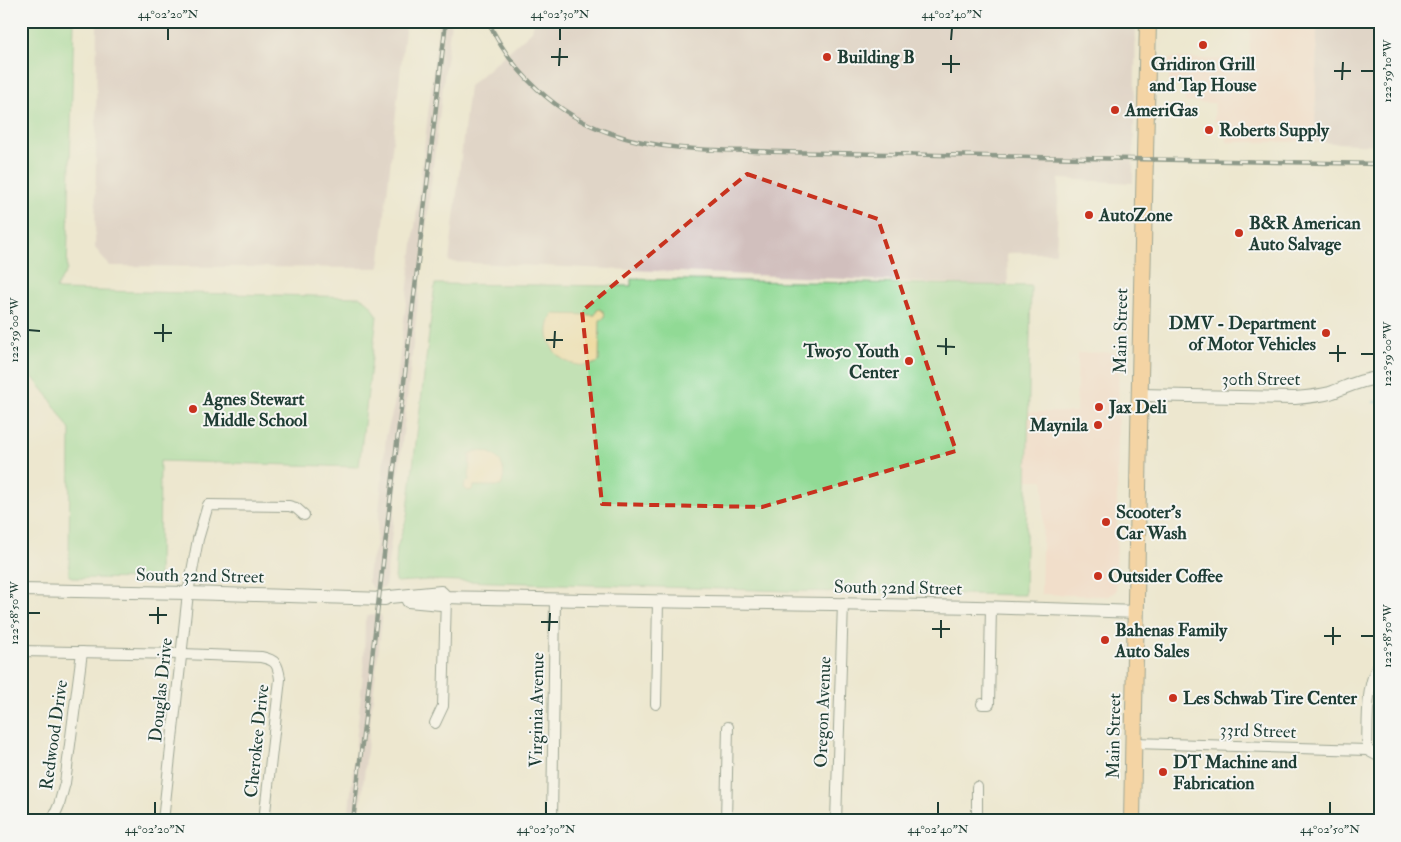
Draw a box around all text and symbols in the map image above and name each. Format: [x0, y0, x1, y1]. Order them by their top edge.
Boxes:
text: 44°02'20"N [138, 7, 199, 22]
text: 44°02'30"N [530, 7, 590, 22]
text: 44°02'40"N [921, 7, 983, 22]
marker: Gridiron Grill and Tap House [1197, 39, 1209, 51]
text: 122°59'10"W [1380, 39, 1395, 103]
place label: Building B [837, 46, 915, 69]
marker: Building B [821, 51, 833, 63]
place label: Gridiron Grill and Tap House [1149, 53, 1257, 97]
place label: AmeriGas [1124, 99, 1198, 122]
marker: AmeriGas [1109, 104, 1121, 116]
place label: Roberts Supply [1219, 119, 1330, 142]
marker: Roberts Supply [1203, 124, 1215, 136]
place label: AutoZone [1098, 204, 1173, 227]
marker: AutoZone [1083, 209, 1095, 221]
place label: B&R American Auto Salvage [1248, 212, 1361, 256]
marker: B&R American Auto Salvage [1233, 227, 1245, 239]
street label: Main Street [1109, 288, 1133, 374]
text: 122°59'00"W [7, 297, 22, 362]
place label: DMV - Department of Motor Vehicles [1169, 312, 1316, 356]
text: 122°59'00"W [1380, 321, 1395, 386]
marker: DMV - Department of Motor Vehicles [1320, 327, 1332, 339]
place label: Two50 Youth Center [802, 340, 900, 384]
marker: Two50 Youth Center [903, 355, 915, 367]
street label: 30th Street [1222, 368, 1300, 391]
place label: Agnes Stewart Middle School [202, 388, 308, 432]
place label: Jax Deli [1108, 396, 1167, 419]
marker: Jax Deli [1093, 401, 1105, 413]
marker: Agnes Stewart Middle School [187, 403, 199, 415]
place label: Maynila [1028, 414, 1089, 437]
marker: Maynila [1092, 419, 1104, 431]
place label: Scooter’s Car Wash [1116, 501, 1187, 545]
marker: Scooter’s Car Wash [1100, 516, 1112, 528]
street label: South 32nd Street [136, 563, 264, 589]
place label: Outsider Coffee [1108, 565, 1223, 588]
marker: Outsider Coffee [1092, 570, 1104, 582]
street label: South 32nd Street [834, 575, 962, 601]
text: 122°58'50"W [7, 580, 22, 645]
text: 122°58'50"W [1380, 603, 1395, 668]
place label: Bahenas Family Auto Sales [1114, 619, 1228, 663]
marker: Bahenas Family Auto Sales [1099, 634, 1111, 646]
street label: Douglas Drive [144, 636, 178, 743]
street label: Virginia Avenue [524, 652, 550, 768]
street label: Oregon Avenue [810, 655, 836, 768]
street label: Redwood Drive [35, 678, 73, 792]
street label: Cherokee Drive [240, 683, 274, 799]
place label: Les Schwab Tire Center [1183, 687, 1357, 710]
marker: Les Schwab Tire Center [1167, 692, 1179, 704]
street label: Main Street [1102, 693, 1126, 779]
street label: 33rd Street [1219, 718, 1297, 744]
place label: DT Machine and Fabrication [1173, 751, 1297, 795]
marker: DT Machine and Fabrication [1157, 766, 1169, 778]
text: 44°02'20"N [125, 822, 186, 837]
text: 44°02'30"N [516, 822, 576, 837]
text: 44°02'40"N [907, 822, 969, 837]
text: 44°02'50"N [1300, 822, 1360, 837]

